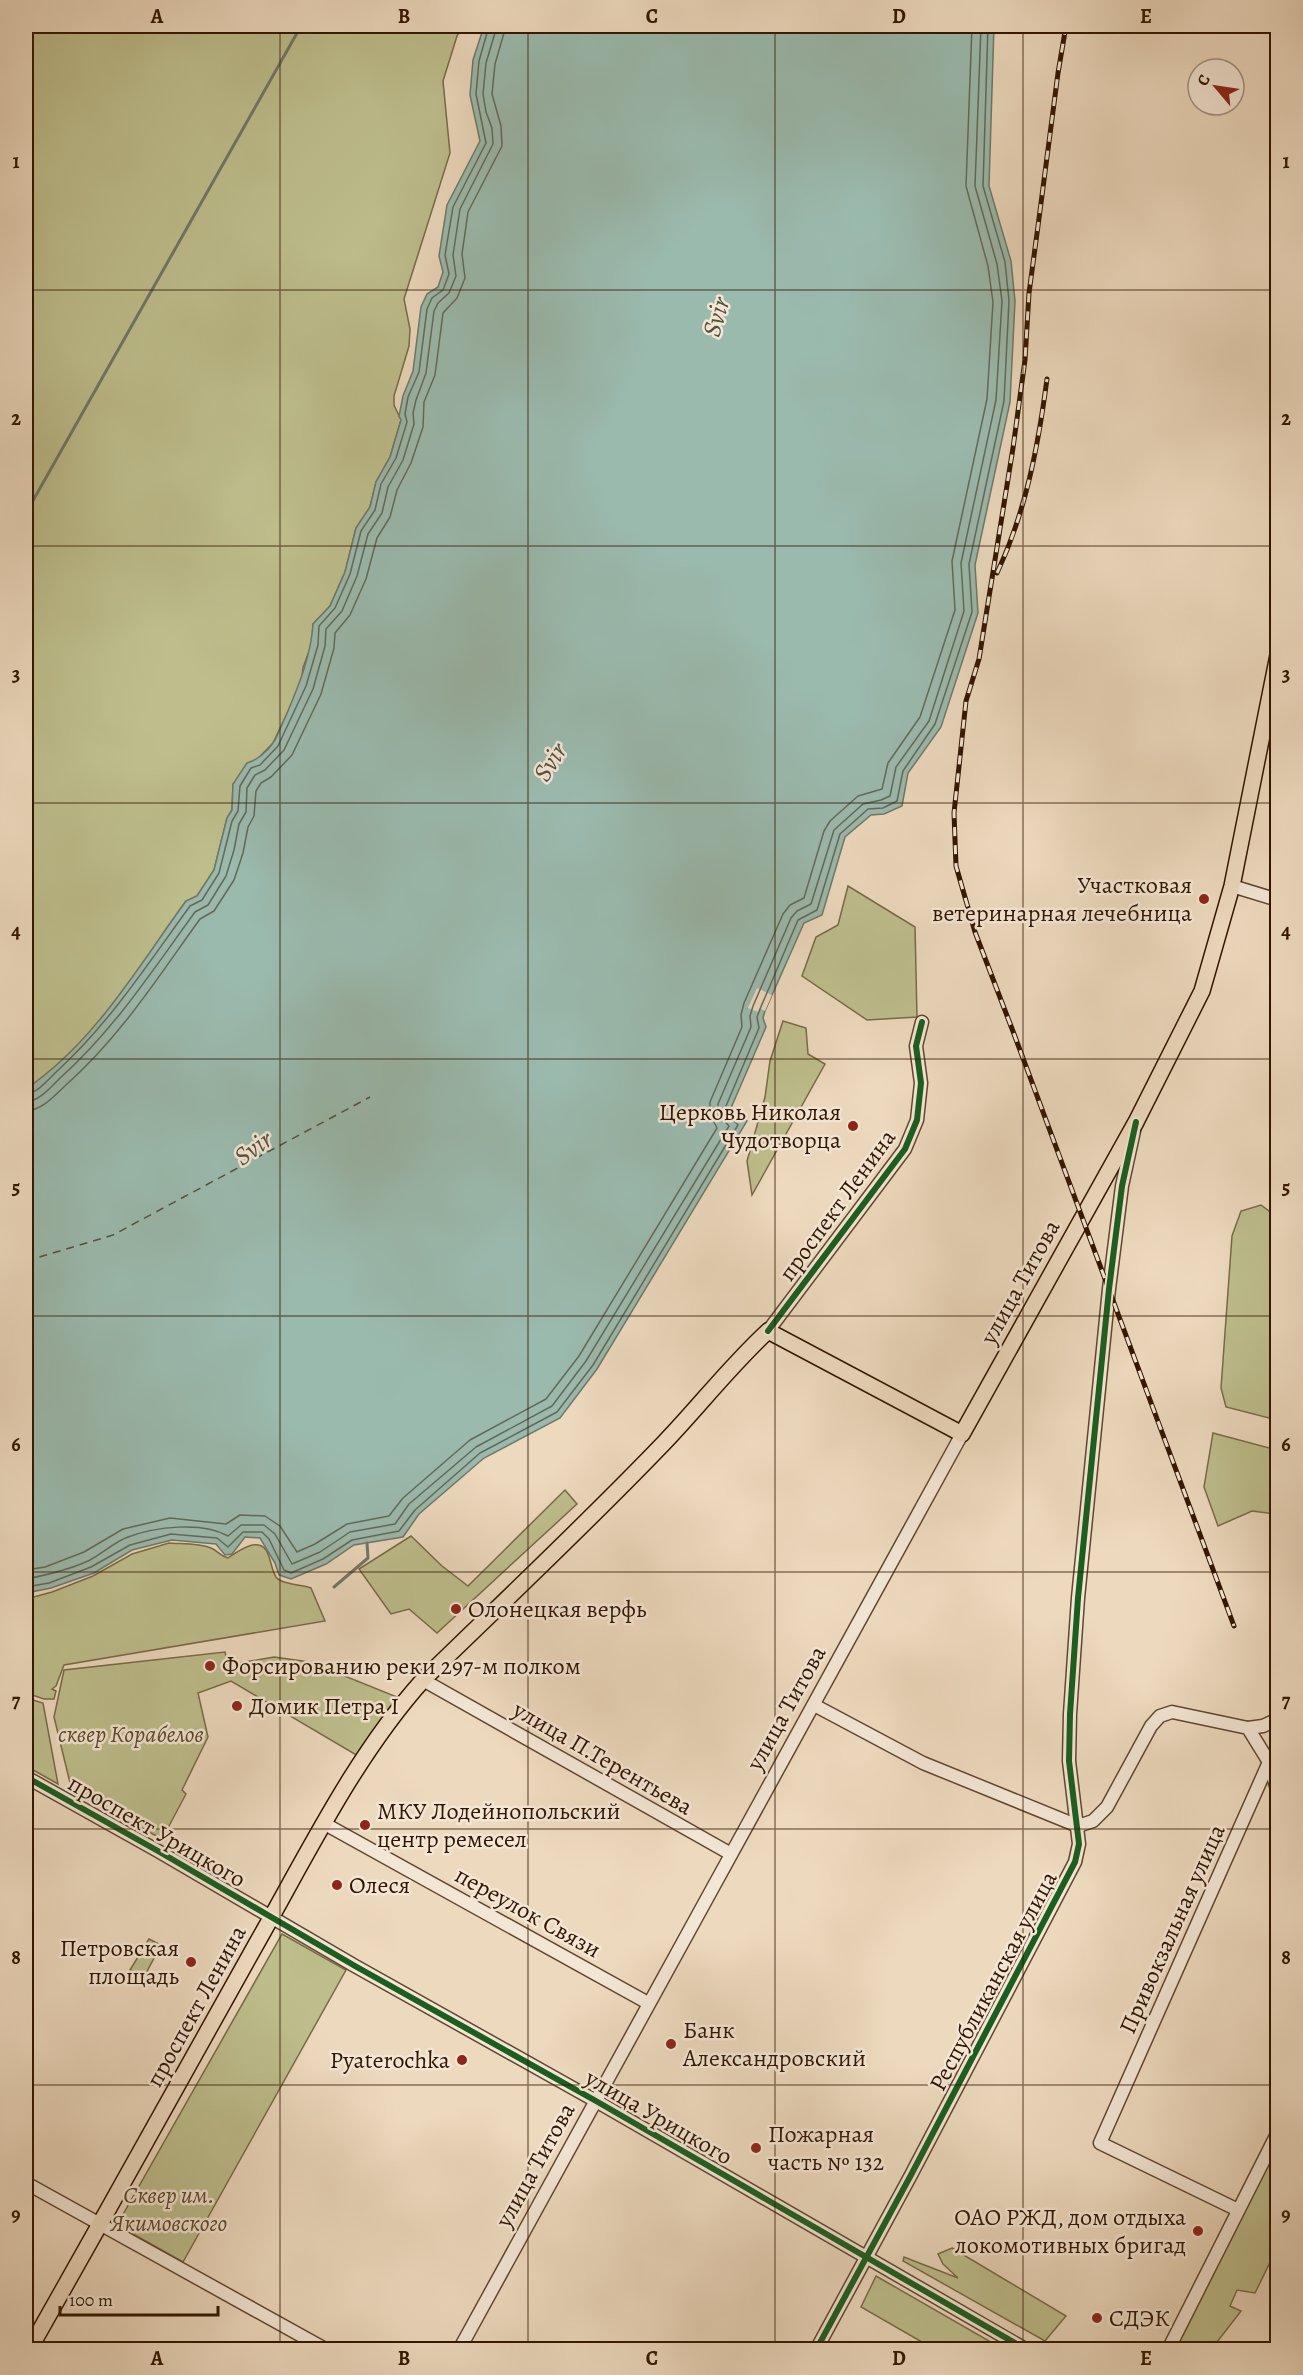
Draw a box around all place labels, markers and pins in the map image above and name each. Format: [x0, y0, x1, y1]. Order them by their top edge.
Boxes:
place label: Участковая ветеринарная лечебница [932, 869, 1192, 929]
marker: Участковая ветеринарная лечебница [1197, 892, 1211, 906]
place label: Церковь Николая Чудотворца [659, 1096, 841, 1156]
marker: Церковь Николая Чудотворца [846, 1119, 860, 1133]
place label: Олонецкая верфь [468, 1593, 647, 1625]
marker: Олонецкая верфь [449, 1602, 463, 1616]
place label: Форсированию реки 297-м полком [222, 1650, 581, 1682]
marker: Форсированию реки 297-м полком [203, 1659, 217, 1673]
place label: Домик Петра I [249, 1690, 399, 1722]
marker: Домик Петра I [230, 1699, 244, 1713]
place label: МКУ Лодейнопольский центр ремесел [377, 1795, 621, 1855]
marker: МКУ Лодейнопольский центр ремесел [358, 1818, 372, 1832]
place label: Олеся [349, 1869, 410, 1901]
marker: Олеся [330, 1878, 344, 1892]
place label: Петровская площадь [60, 1932, 179, 1992]
marker: Петровская площадь [184, 1955, 198, 1969]
place label: Банк Александровский [682, 2014, 866, 2074]
marker: Банк Александровский [664, 2037, 678, 2051]
place label: Pyaterochka [330, 2044, 451, 2076]
marker: Pyaterochka [455, 2053, 469, 2067]
place label: Пожарная часть № 132 [768, 2118, 884, 2178]
marker: Пожарная часть № 132 [749, 2141, 763, 2155]
place label: ОАО РЖД, дом отдыха локомотивных бригад [954, 2201, 1186, 2261]
marker: ОАО РЖД, дом отдыха локомотивных бригад [1191, 2224, 1205, 2238]
place label: СДЭК [1109, 2302, 1170, 2334]
marker: СДЭК [1090, 2311, 1104, 2325]

